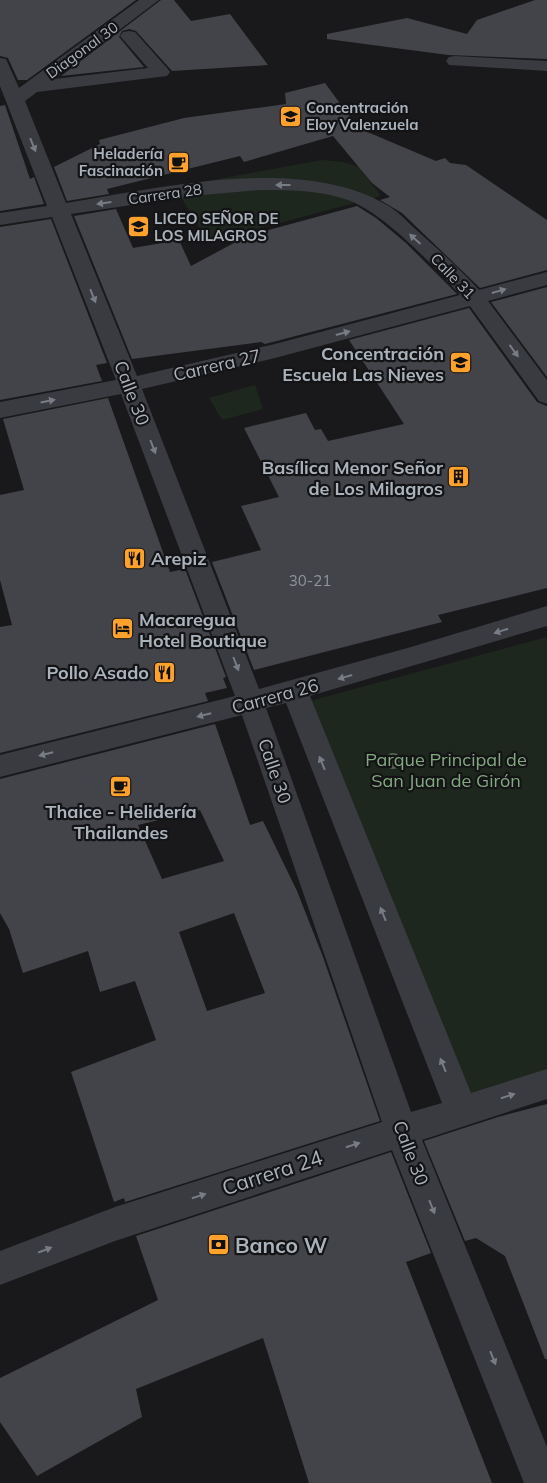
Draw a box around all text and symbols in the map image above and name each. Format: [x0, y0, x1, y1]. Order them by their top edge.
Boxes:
street label: Diagonal 30 [42, 17, 122, 83]
place label: Concentración Eloy Valenzuela [306, 98, 419, 134]
school or university icon: Concentración Eloy Valenzuela [278, 104, 302, 128]
one-way arrow [29, 138, 37, 152]
place label: Heladería Fascinación [79, 144, 163, 180]
cafe icon: Heladería Fascinación [167, 150, 191, 174]
street label: Carrera 28 [127, 179, 203, 209]
one-way arrow [275, 181, 291, 189]
one-way arrow [96, 199, 112, 207]
place label: LICEO SEÑOR DE LOS MILAGROS [154, 209, 279, 245]
school or university icon: LICEO SEÑOR DE LOS MILAGROS [126, 215, 150, 239]
one-way arrow [410, 233, 422, 245]
street label: Calle 31 [427, 249, 479, 303]
one-way arrow [492, 286, 507, 294]
one-way arrow [89, 289, 97, 304]
one-way arrow [335, 329, 350, 337]
place label: Concentración Escuela Las Nieves [282, 342, 444, 386]
street label: Carrera 27 [171, 344, 263, 386]
one-way arrow [509, 344, 519, 358]
school or university icon: Concentración Escuela Las Nieves [448, 351, 472, 375]
street label: Calle 30 [109, 357, 155, 429]
one-way arrow [40, 397, 55, 405]
one-way arrow [149, 440, 157, 455]
place label: Basílica Menor Señor de Los Milagros [262, 456, 444, 500]
building icon: Basílica Menor Señor de Los Milagros [447, 465, 471, 489]
restaurant icon: Arepiz [123, 546, 147, 570]
place label: Arepiz [151, 547, 207, 570]
house number: 30-21 [289, 571, 331, 590]
place label: Macaregua Hotel Boutique [139, 608, 267, 652]
hotel icon: Macaregua Hotel Boutique [111, 617, 135, 641]
one-way arrow [493, 628, 508, 635]
one-way arrow [233, 657, 241, 671]
restaurant icon: Pollo Asado [153, 660, 177, 684]
place label: Pollo Asado [46, 661, 149, 684]
street label: Carrera 26 [229, 673, 321, 719]
one-way arrow [337, 673, 352, 681]
one-way arrow [197, 711, 212, 719]
street label: Calle 30 [253, 735, 297, 807]
park label: Parque Principal de San Juan de Girón [365, 748, 527, 792]
one-way arrow [39, 750, 54, 758]
one-way arrow [318, 756, 326, 770]
cafe icon: Thaice - Helidería Thailandes [109, 774, 133, 798]
place label: Thaice - Helidería Thailandes [45, 800, 197, 844]
one-way arrow [378, 907, 386, 921]
one-way arrow [439, 1057, 447, 1072]
one-way arrow [500, 1091, 515, 1099]
street label: Calle 30 [388, 1117, 434, 1189]
one-way arrow [346, 1141, 361, 1149]
street label: Carrera 24 [219, 1143, 326, 1200]
one-way arrow [191, 1192, 206, 1199]
one-way arrow [429, 1200, 437, 1214]
place label: Banco W [235, 1232, 328, 1258]
bank icon: Banco W [207, 1233, 231, 1257]
one-way arrow [38, 1246, 53, 1253]
one-way arrow [489, 1351, 497, 1365]

